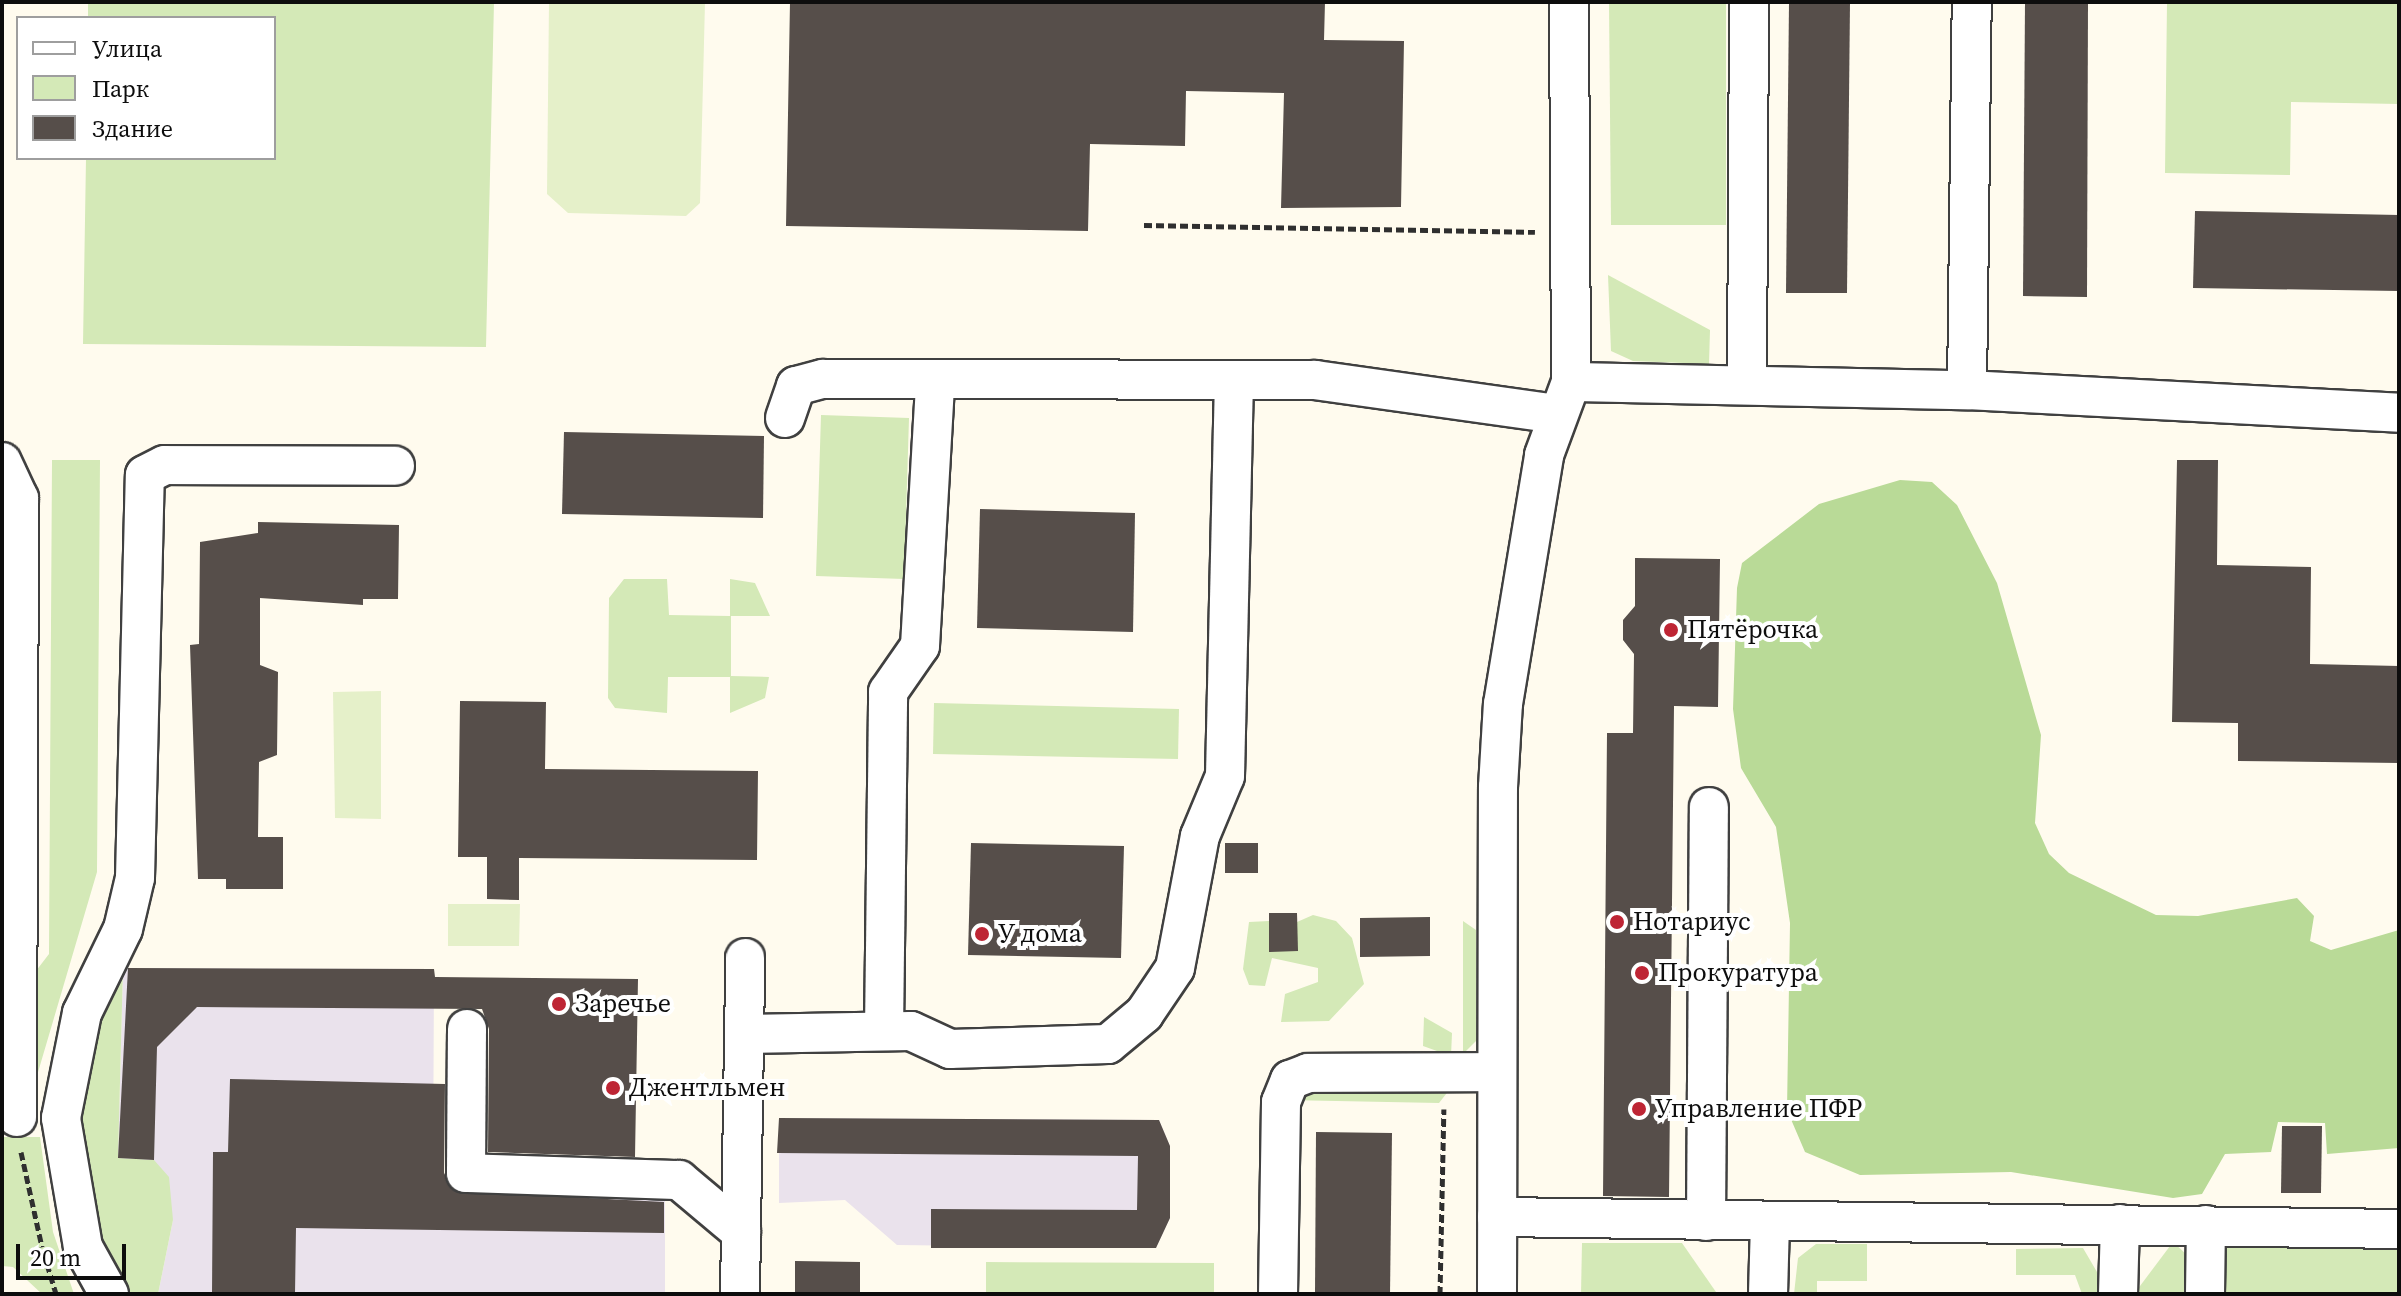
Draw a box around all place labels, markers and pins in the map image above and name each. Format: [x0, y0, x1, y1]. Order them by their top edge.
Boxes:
place label: Пятёрочка [1687, 614, 1818, 646]
marker: Пятёрочка [1662, 621, 1680, 639]
place label: Нотариус [1633, 906, 1751, 938]
marker: Нотариус [1608, 913, 1626, 931]
place label: У дома [998, 918, 1083, 950]
marker: У дома [973, 925, 991, 943]
place label: Прокуратура [1658, 957, 1818, 989]
marker: Прокуратура [1633, 964, 1651, 982]
place label: Заречье [575, 988, 671, 1020]
marker: Заречье [550, 995, 568, 1013]
place label: Джентльмен [629, 1072, 785, 1104]
marker: Джентльмен [604, 1079, 622, 1097]
place label: Управление ПФР [1655, 1093, 1862, 1125]
marker: Управление ПФР [1630, 1100, 1648, 1118]

